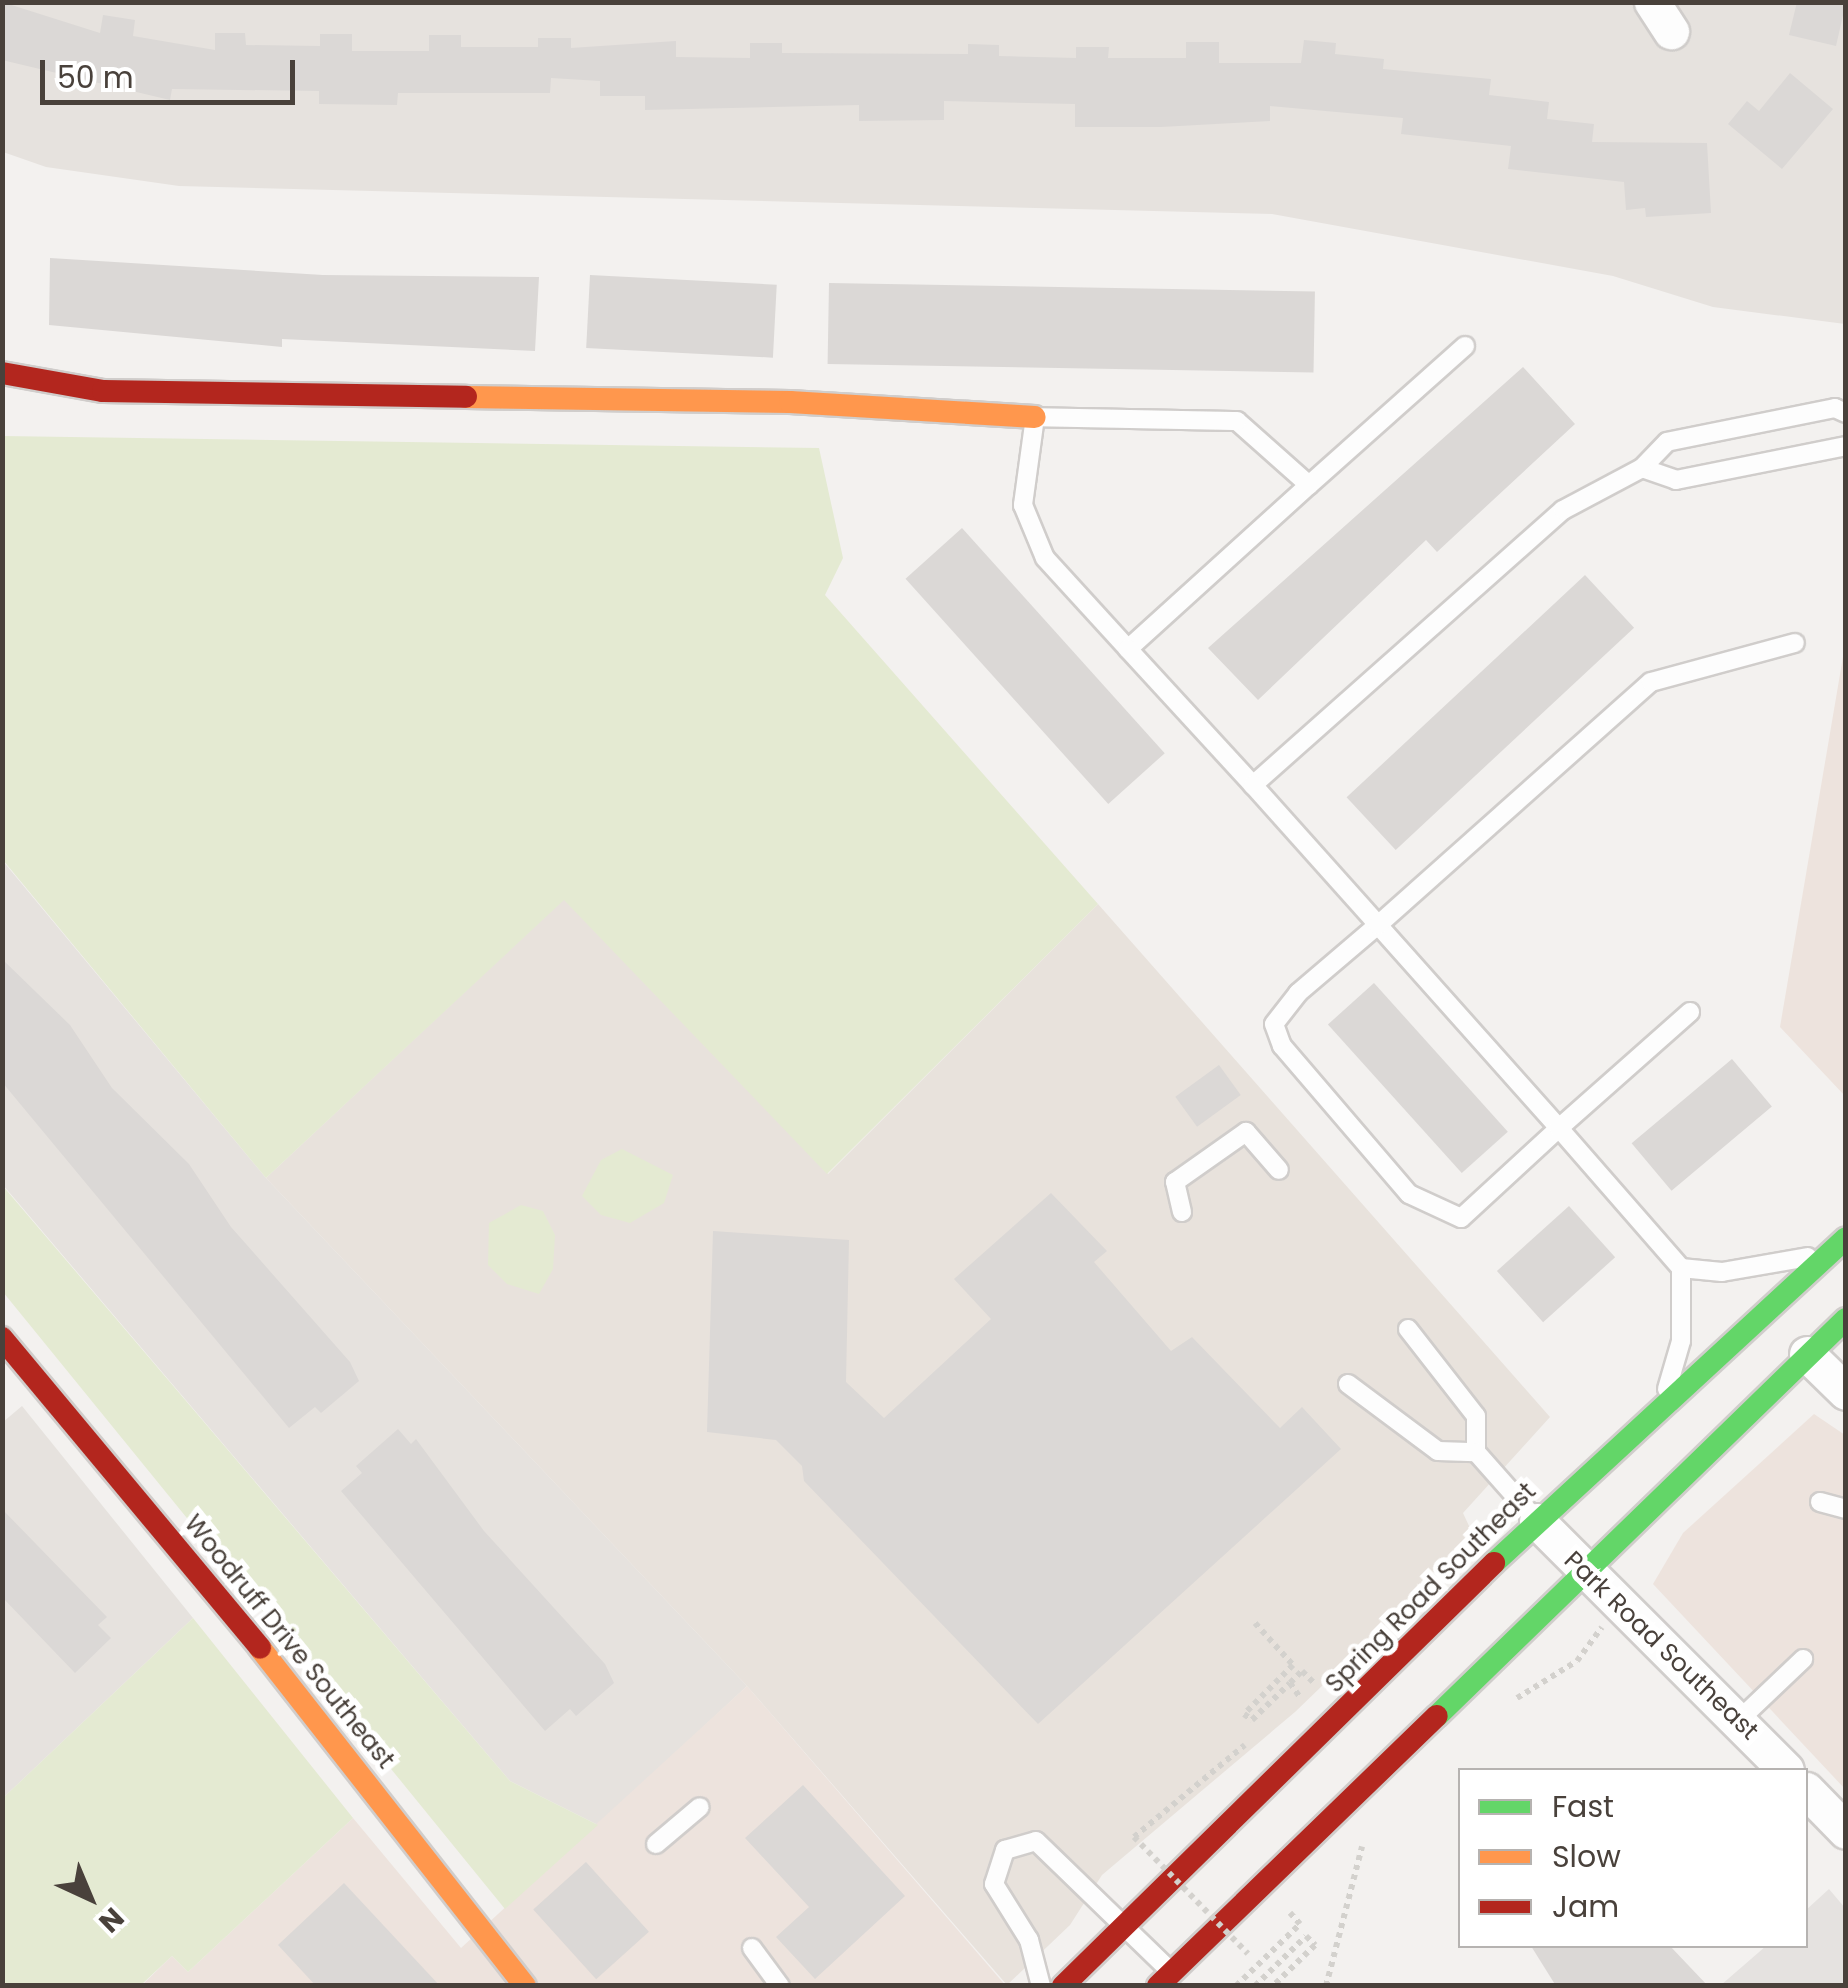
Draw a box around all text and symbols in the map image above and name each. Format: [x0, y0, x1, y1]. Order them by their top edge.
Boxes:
scale bar [45, 40, 300, 102]
text: 50 m [57, 56, 134, 99]
street label: Spring Road Southeast [1320, 1477, 1542, 1699]
street label: Woodruff Drive Southeast [177, 1509, 401, 1775]
street label: Park Road Southeast [1558, 1546, 1764, 1746]
legend [1458, 1768, 1808, 1948]
text: Fast [1552, 1785, 1614, 1828]
text: Slow [1552, 1835, 1621, 1878]
north arrow [40, 1848, 140, 1948]
text: Jam [1552, 1885, 1619, 1928]
text: N [90, 1899, 132, 1941]

